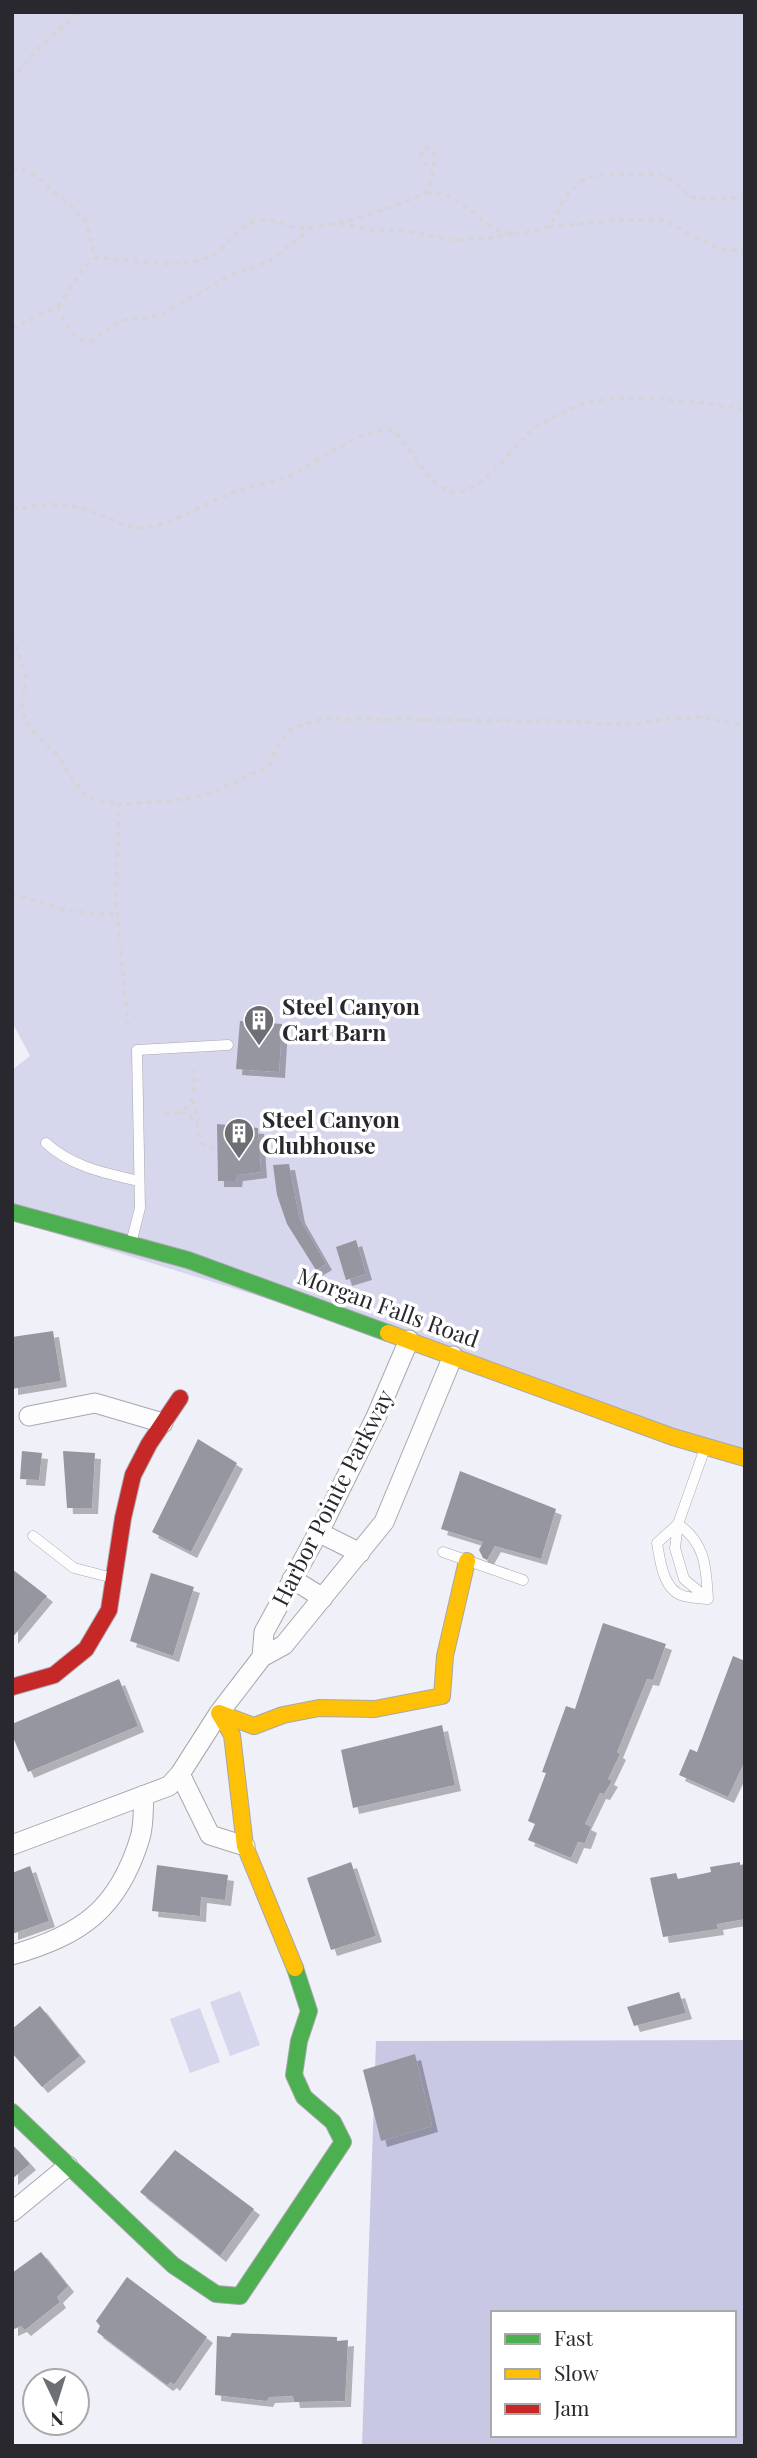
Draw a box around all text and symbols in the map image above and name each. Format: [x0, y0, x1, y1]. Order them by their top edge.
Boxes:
place label: Steel Canyon Cart Barn [282, 990, 420, 1047]
building icon: Steel Canyon Cart Barn [242, 1003, 276, 1047]
place label: Steel Canyon Clubhouse [262, 1103, 400, 1160]
building icon: Steel Canyon Clubhouse [222, 1116, 256, 1160]
street label: Morgan Falls Road [293, 1259, 484, 1354]
street label: Harbor Pointe Parkway [264, 1383, 400, 1611]
legend [491, 2311, 736, 2437]
text: Fast [554, 2323, 593, 2351]
text: Slow [554, 2358, 599, 2386]
north arrow [21, 2367, 91, 2437]
text: Jam [553, 2393, 590, 2421]
text: N [49, 2407, 65, 2433]

